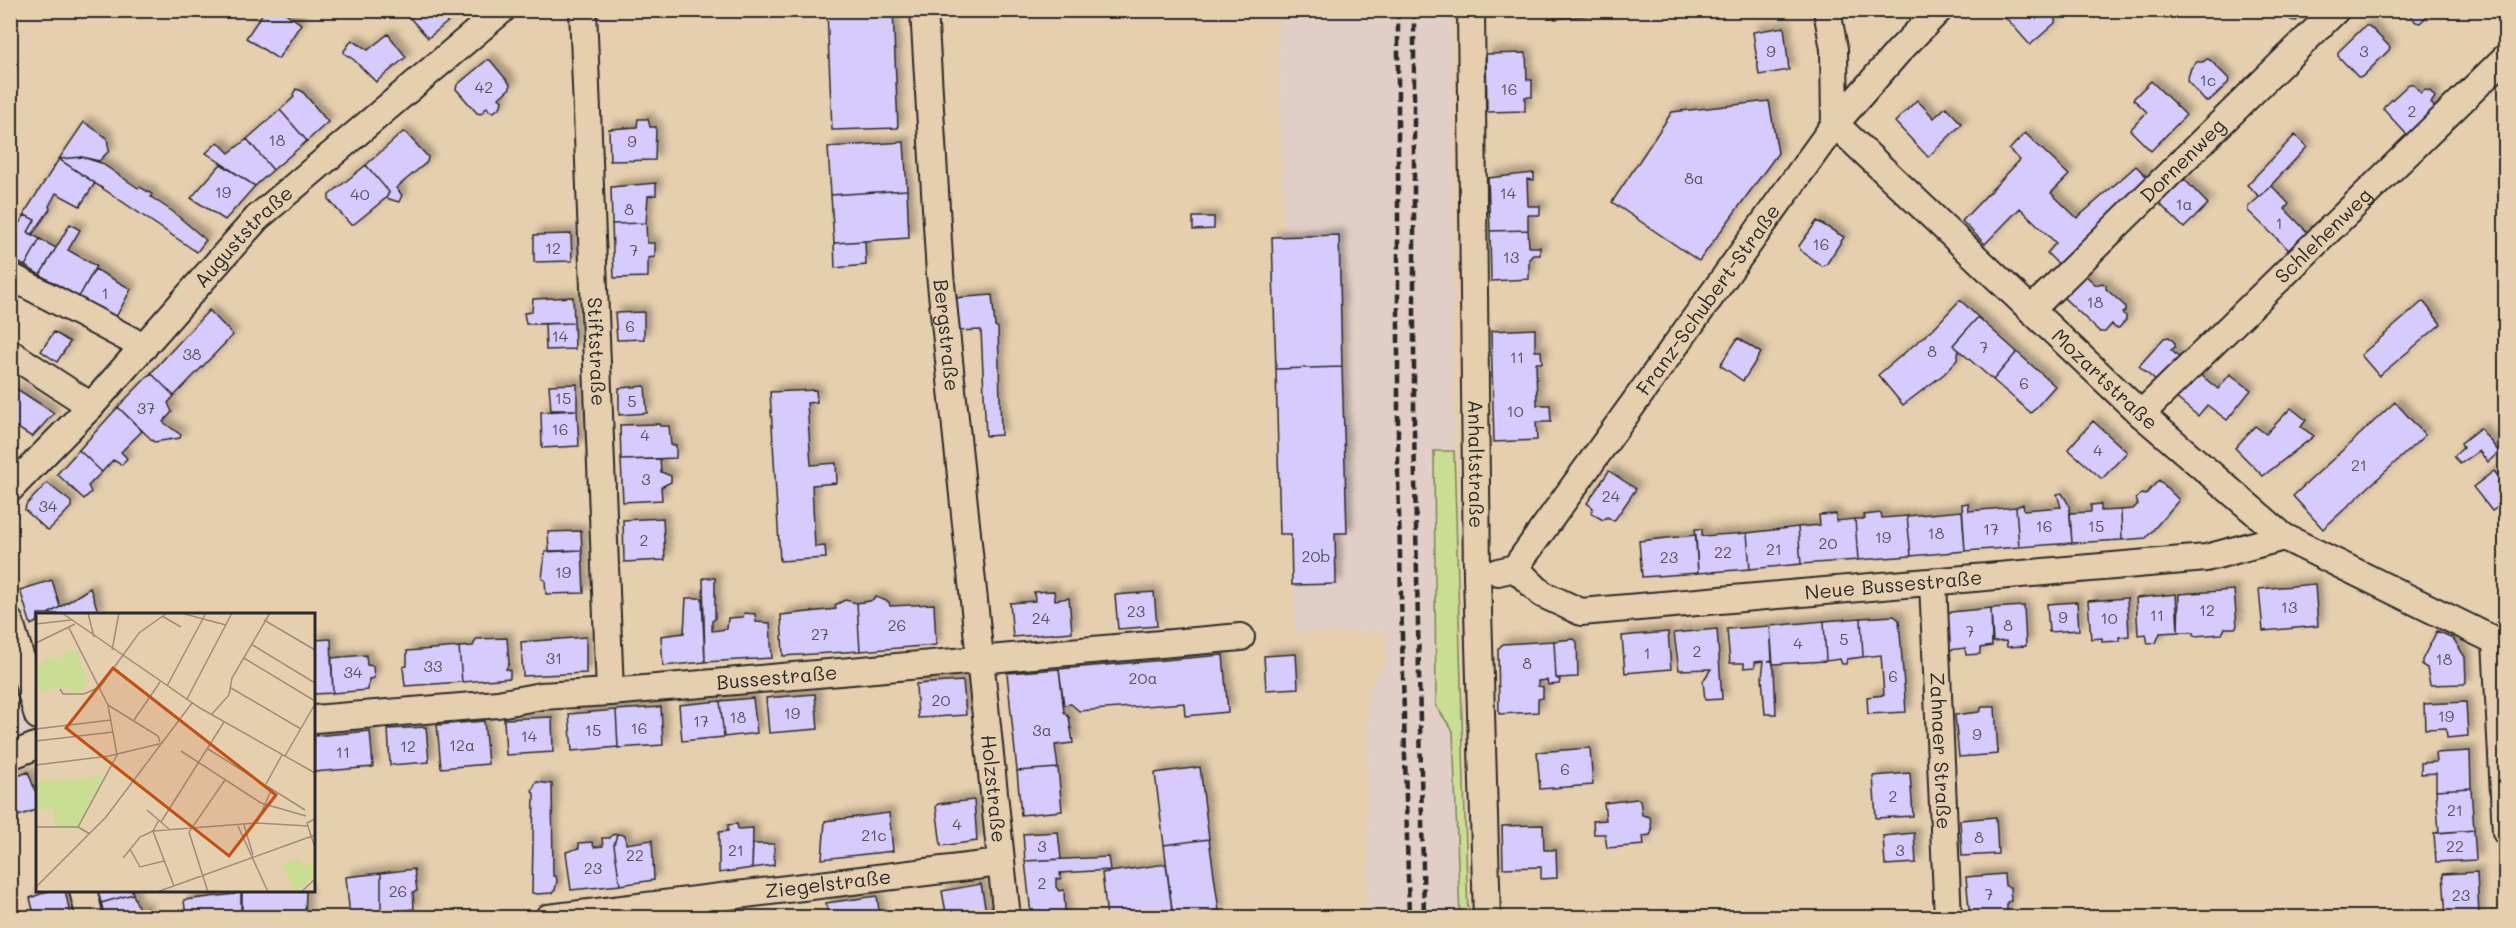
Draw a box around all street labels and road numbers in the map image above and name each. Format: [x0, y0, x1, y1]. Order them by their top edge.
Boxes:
street label: Dornenweg [2134, 112, 2230, 208]
street label: Auguststraße [188, 179, 298, 293]
street label: Schlehenweg [2268, 182, 2377, 288]
street label: Franz-Schubert-Straße [1630, 198, 1785, 400]
street label: Bergstraße [929, 278, 966, 392]
street label: Stiftstraße [582, 297, 613, 407]
street label: Mozartstraße [2047, 322, 2164, 435]
street label: Anhaltstraße [1463, 399, 1490, 528]
street label: Neue Bussestraße [1803, 563, 1983, 605]
street label: Bussestraße [715, 658, 838, 695]
street label: Zahnaer Straße [1925, 672, 1958, 830]
street label: Holzstraße [976, 733, 1013, 844]
street label: Ziegelstraße [763, 862, 892, 904]

